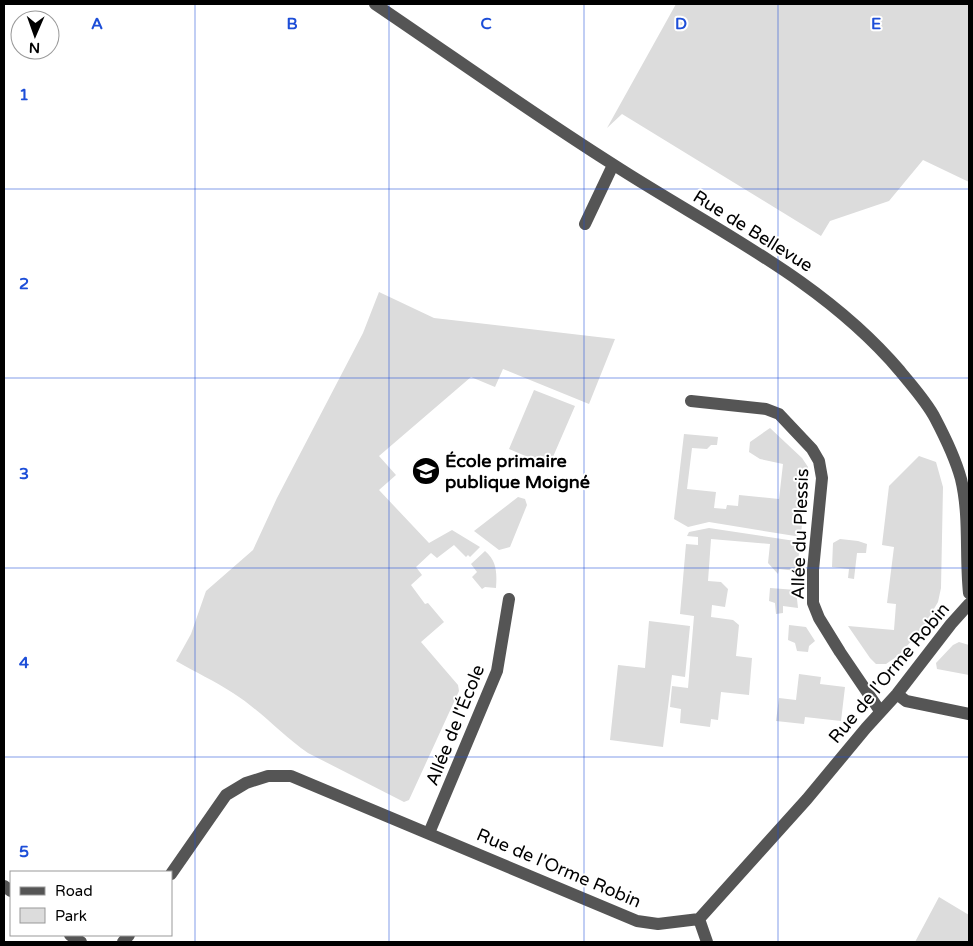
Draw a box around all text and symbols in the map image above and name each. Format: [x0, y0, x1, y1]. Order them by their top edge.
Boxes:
north arrow [10, 10, 60, 60]
text: A [91, 14, 103, 34]
text: B [286, 14, 298, 34]
text: C [480, 14, 492, 34]
text: D [675, 14, 687, 34]
text: E [871, 14, 881, 34]
text: N [29, 39, 40, 56]
text: 1 [19, 85, 29, 105]
street label: Rue de Bellevue [689, 185, 817, 277]
text: 2 [19, 274, 29, 294]
place label: École primaire publique Moigné [445, 450, 590, 493]
school or university icon: École primaire publique Moigné [411, 456, 441, 486]
text: 3 [19, 464, 29, 484]
street label: Allée du Plessis [787, 468, 813, 600]
street label: Rue de l'Orme Robin [824, 598, 954, 748]
text: 4 [19, 653, 29, 673]
street label: Allée de l'École [421, 661, 489, 789]
street label: Rue de l'Orme Robin [473, 823, 645, 913]
text: 5 [19, 842, 29, 862]
legend [10, 871, 172, 936]
text: Road [55, 882, 93, 900]
text: Park [55, 907, 87, 925]

